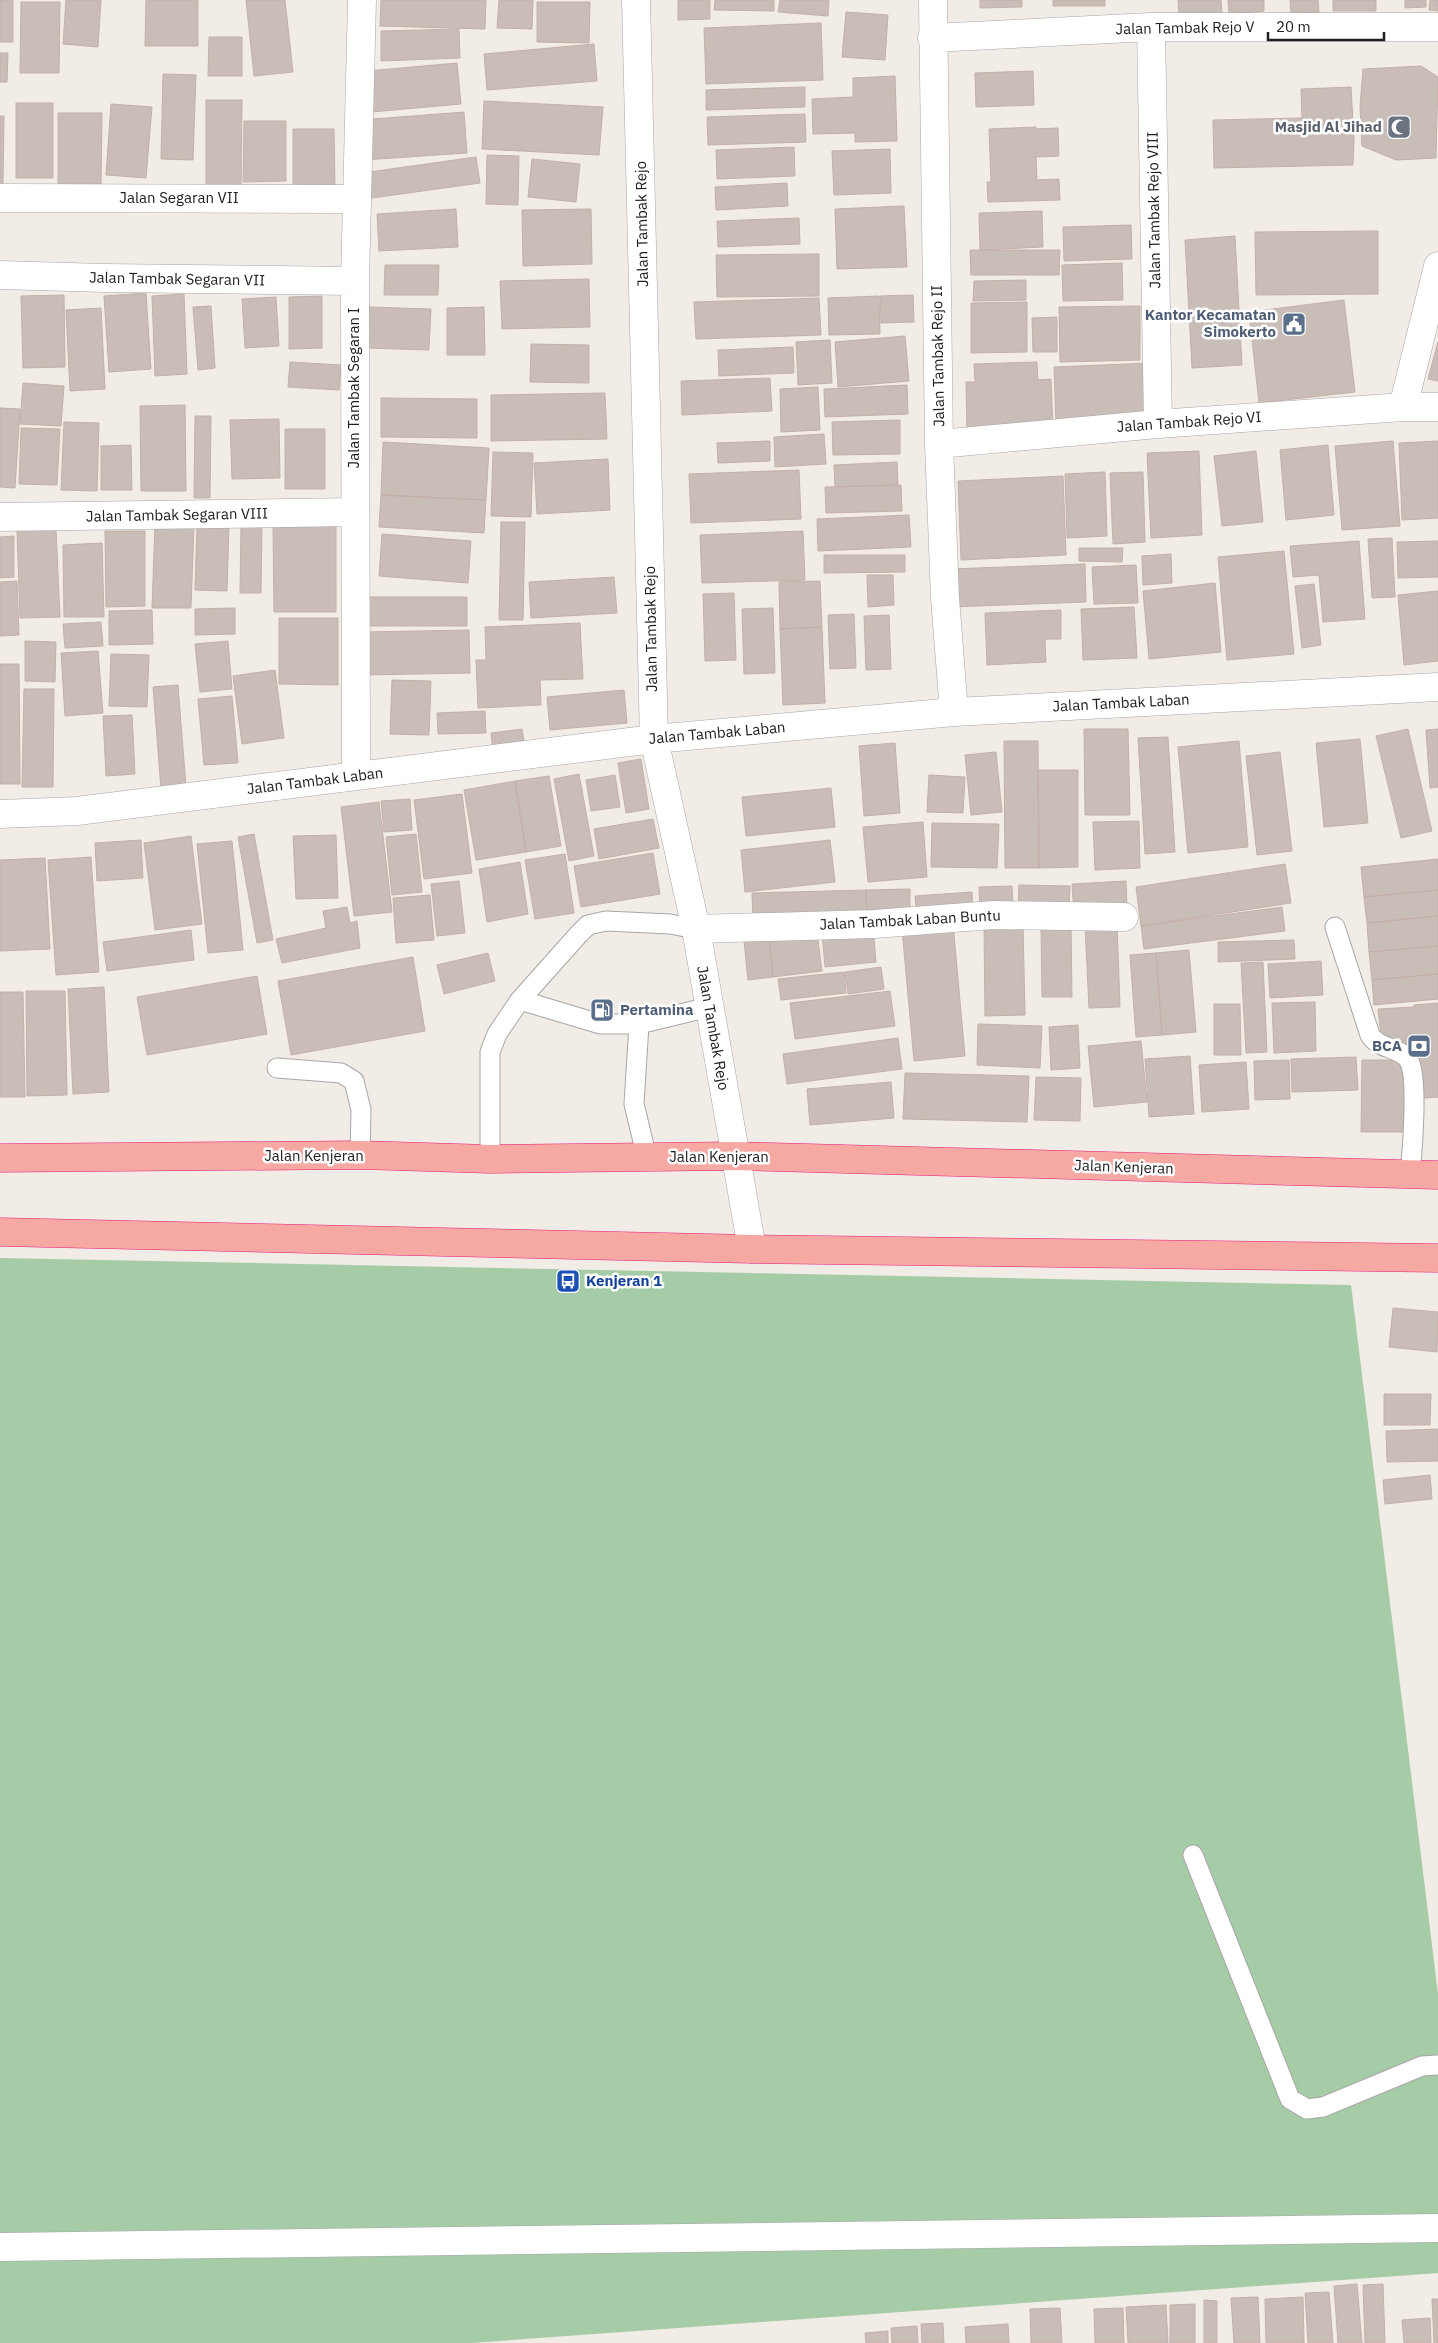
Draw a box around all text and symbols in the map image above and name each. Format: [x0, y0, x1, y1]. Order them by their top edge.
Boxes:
scale bar [1268, 10, 1384, 42]
street label: Jalan Tambak Rejo V [1115, 17, 1255, 38]
text: 20 m [1276, 17, 1311, 36]
mosque icon: Masjid Al Jihad [1386, 114, 1412, 140]
place label: Masjid Al Jihad [1275, 117, 1382, 136]
street label: Jalan Tambak Rejo VIII [1143, 131, 1164, 289]
street label: Jalan Tambak Rejo [631, 161, 652, 287]
street label: Jalan Segaran VII [119, 188, 239, 207]
street label: Jalan Tambak Segaran VII [89, 267, 265, 290]
street label: Jalan Tambak Rejo II [927, 285, 948, 427]
place label: Kantor Kecamatan Simokerto [1145, 305, 1276, 341]
street label: Jalan Tambak Segaran I [344, 308, 363, 468]
public building icon: Kantor Kecamatan Simokerto [1281, 311, 1307, 337]
street label: Jalan Tambak Rejo VI [1116, 407, 1262, 436]
street label: Jalan Tambak Segaran VIII [86, 503, 268, 526]
street label: Jalan Tambak Rejo [640, 566, 661, 692]
street label: Jalan Tambak Laban [1052, 689, 1190, 716]
street label: Jalan Tambak Laban [648, 717, 786, 748]
street label: Jalan Tambak Laban [246, 763, 384, 798]
street label: Jalan Tambak Laban Buntu [819, 905, 1001, 934]
street label: Jalan Tambak Rejo [693, 964, 734, 1092]
fuel station icon: Pertamina [589, 997, 615, 1023]
place label: Pertamina [620, 1000, 694, 1019]
bank icon: BCA [1406, 1033, 1432, 1059]
place label: BCA [1372, 1036, 1402, 1055]
street label: Jalan Kenjeran [264, 1146, 364, 1165]
street label: Jalan Kenjeran [669, 1147, 769, 1166]
street label: Jalan Kenjeran [1074, 1155, 1174, 1178]
bus stop icon: Kenjeran 1 [555, 1268, 581, 1294]
place label: Kenjeran 1 [586, 1271, 662, 1290]

